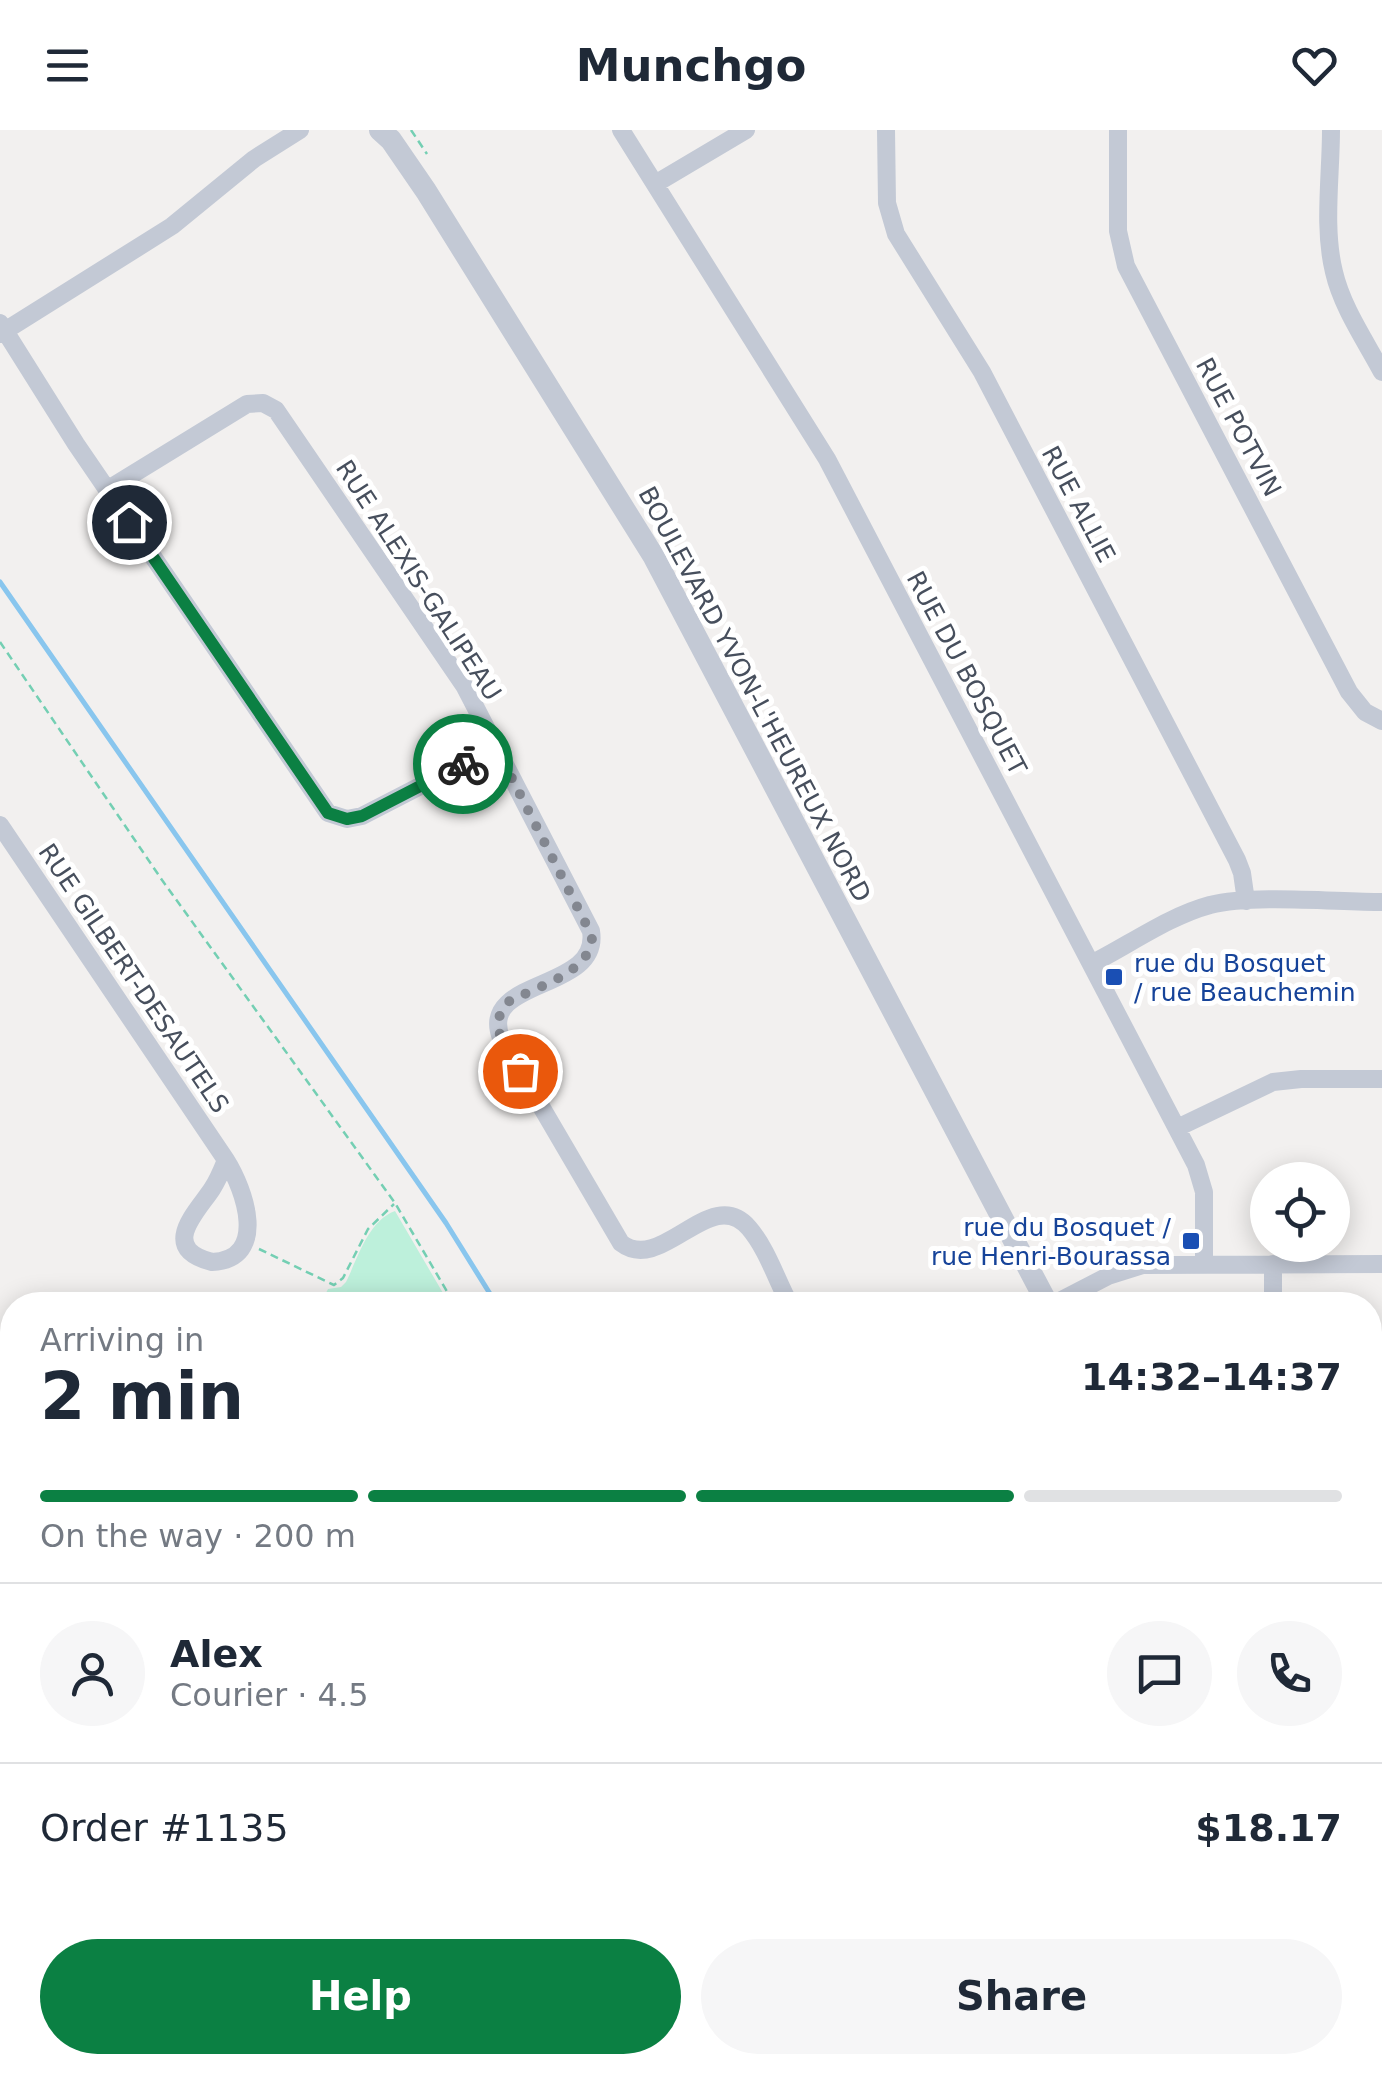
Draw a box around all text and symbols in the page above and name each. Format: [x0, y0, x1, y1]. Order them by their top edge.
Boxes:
icon: menu [40, 38, 95, 93]
icon: heart [1287, 38, 1342, 93]
text: Munchgo [576, 39, 806, 92]
street label: RUE POTVIN [1190, 353, 1287, 501]
street label: RUE ALLIE [1036, 441, 1121, 567]
street label: RUE ALEXIS-GALIPEAU [330, 455, 507, 706]
pin [87, 480, 172, 565]
street label: BOULEVARD YVON-L'HEUREUX NORD [632, 482, 877, 907]
icon: home [102, 495, 157, 550]
street label: RUE DU BOSQUET [901, 567, 1033, 781]
courier [413, 714, 513, 814]
icon: bike [436, 737, 491, 792]
street label: RUE GILBERT-DESAUTELS [33, 838, 235, 1118]
place label: rue du Bosquet / rue Beauchemin [1134, 949, 1356, 1007]
marker: rue du Bosquet / rue Beauchemin [1103, 966, 1125, 988]
pin [478, 1029, 563, 1114]
icon: bag [493, 1044, 548, 1099]
map controls [1250, 1162, 1350, 1262]
button: locate [1250, 1162, 1350, 1262]
place label: rue du Bosquet / rue Henri-Bourassa [931, 1213, 1172, 1271]
marker: rue du Bosquet / rue Henri-Bourassa [1180, 1230, 1202, 1252]
text: Arriving in [40, 1321, 204, 1359]
text: 14:32–14:37 [1081, 1355, 1342, 1399]
text: 2 min [40, 1359, 244, 1434]
text: On the way · 200 m [40, 1517, 356, 1555]
button: person [40, 1621, 145, 1726]
button: chat [1107, 1621, 1212, 1726]
button: phone [1237, 1621, 1342, 1726]
text: Alex [170, 1632, 263, 1676]
text: Courier · 4.5 [170, 1676, 369, 1714]
text: Order #1135 [40, 1806, 289, 1850]
text: $18.17 [1195, 1806, 1342, 1850]
button: Help [40, 1939, 681, 2054]
button: Share [701, 1939, 1342, 2054]

